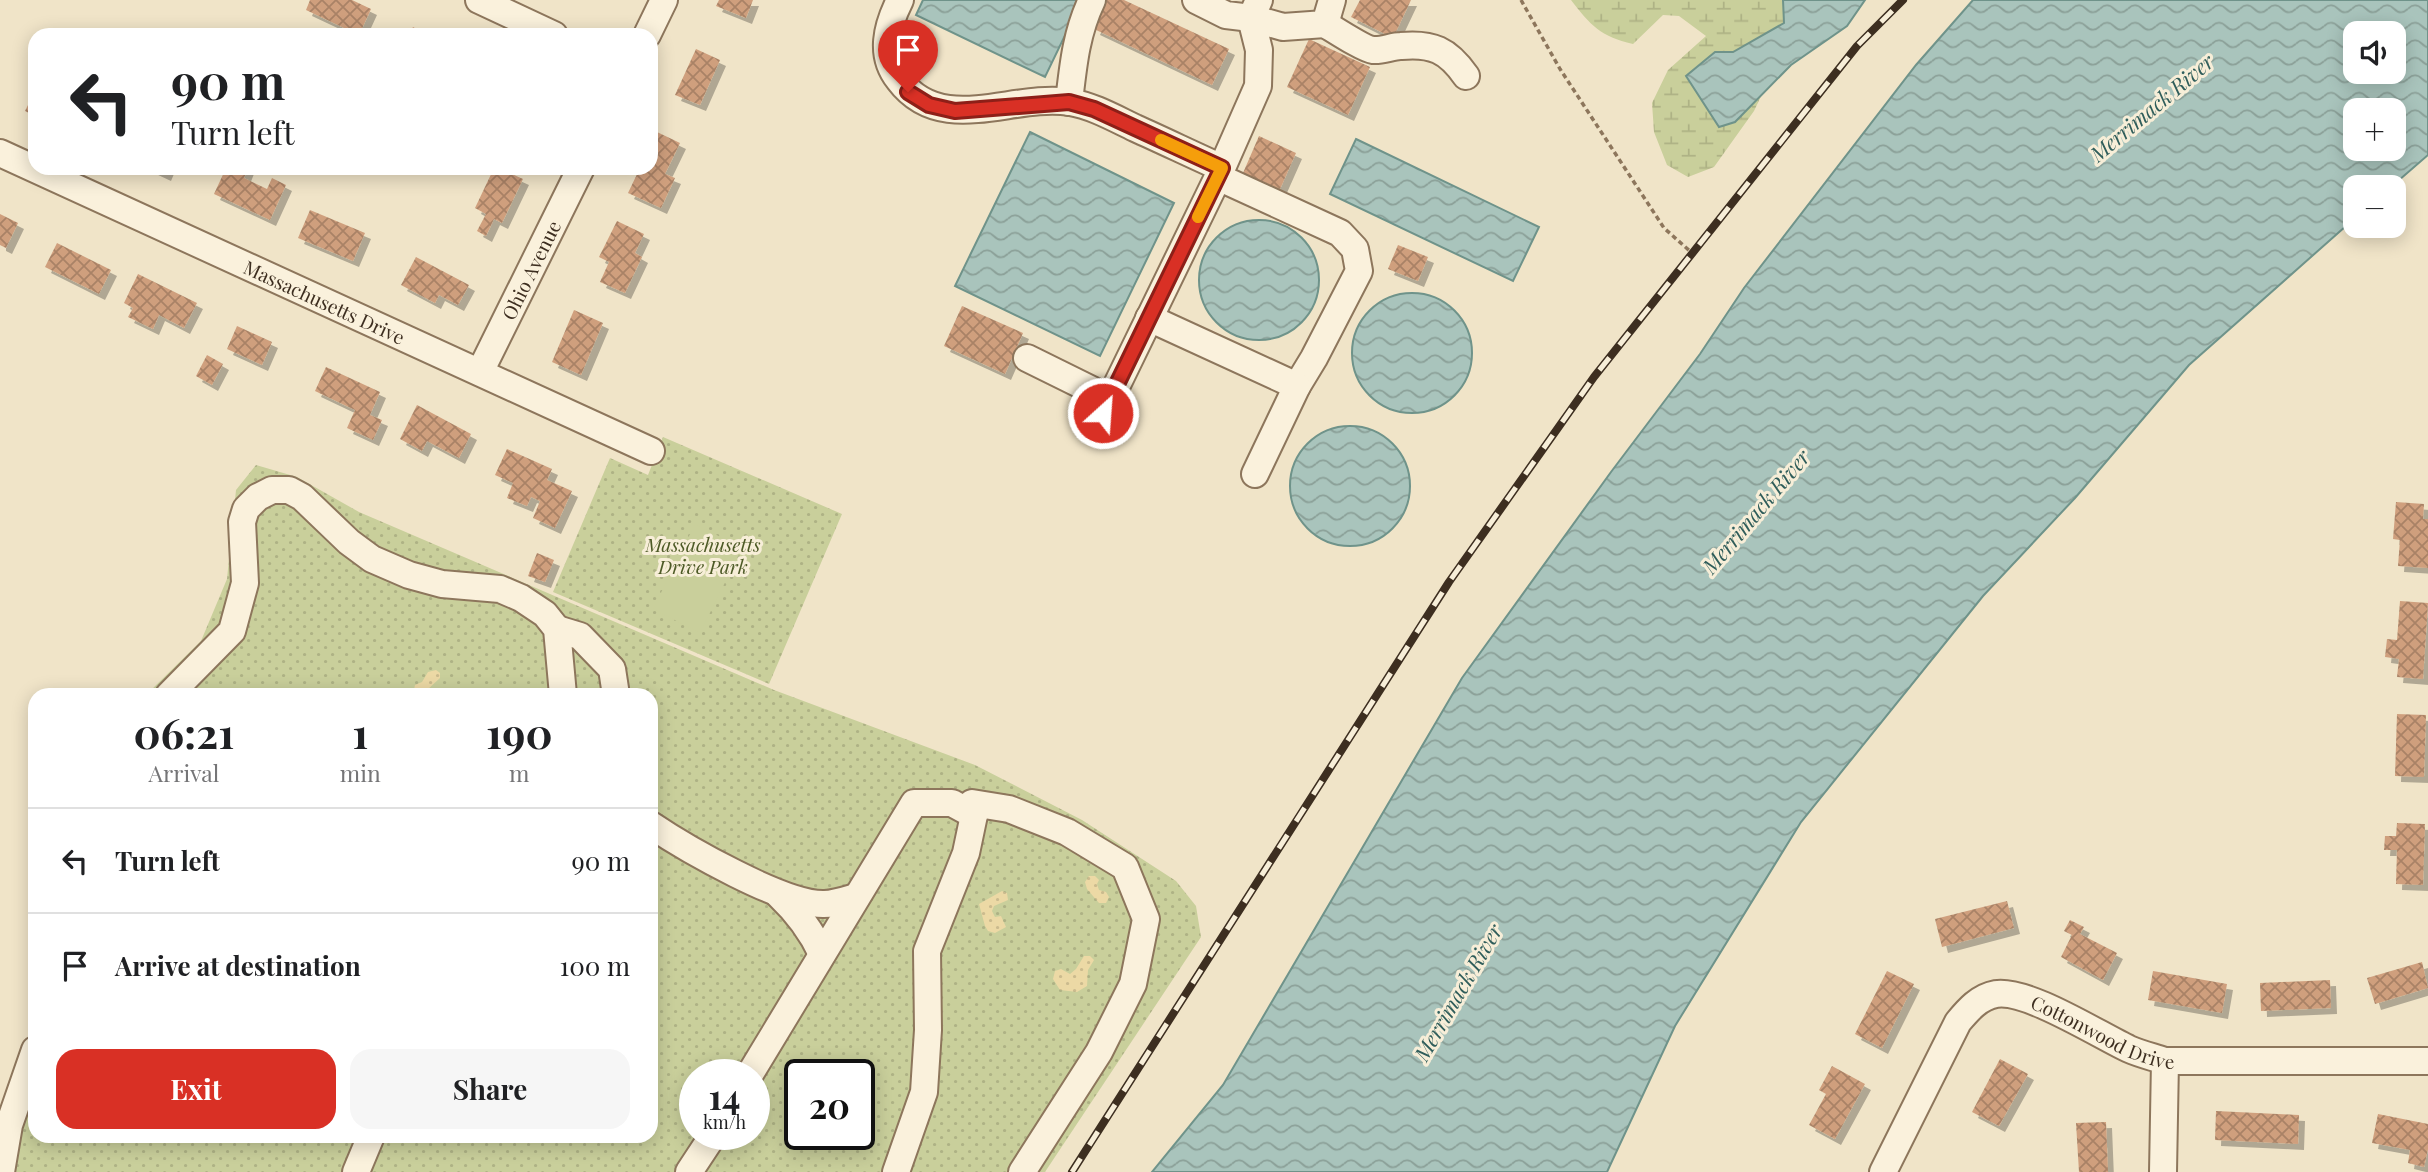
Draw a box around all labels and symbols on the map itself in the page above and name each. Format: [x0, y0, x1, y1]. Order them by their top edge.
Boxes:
pin [878, 20, 938, 92]
water label: Merrimack River [2082, 46, 2220, 168]
street label: Ohio Avenue [495, 216, 566, 324]
street label: Massachusetts Drive [240, 253, 409, 350]
position arrow [1066, 376, 1140, 450]
water label: Merrimack River [1694, 442, 1816, 580]
park label: Massachusetts Drive Park [645, 531, 760, 579]
water label: Merrimack River [1406, 918, 1508, 1066]
street label: Cottonwood Drive [2027, 989, 2174, 1074]
speed limit sign: 20 [784, 1059, 875, 1150]

